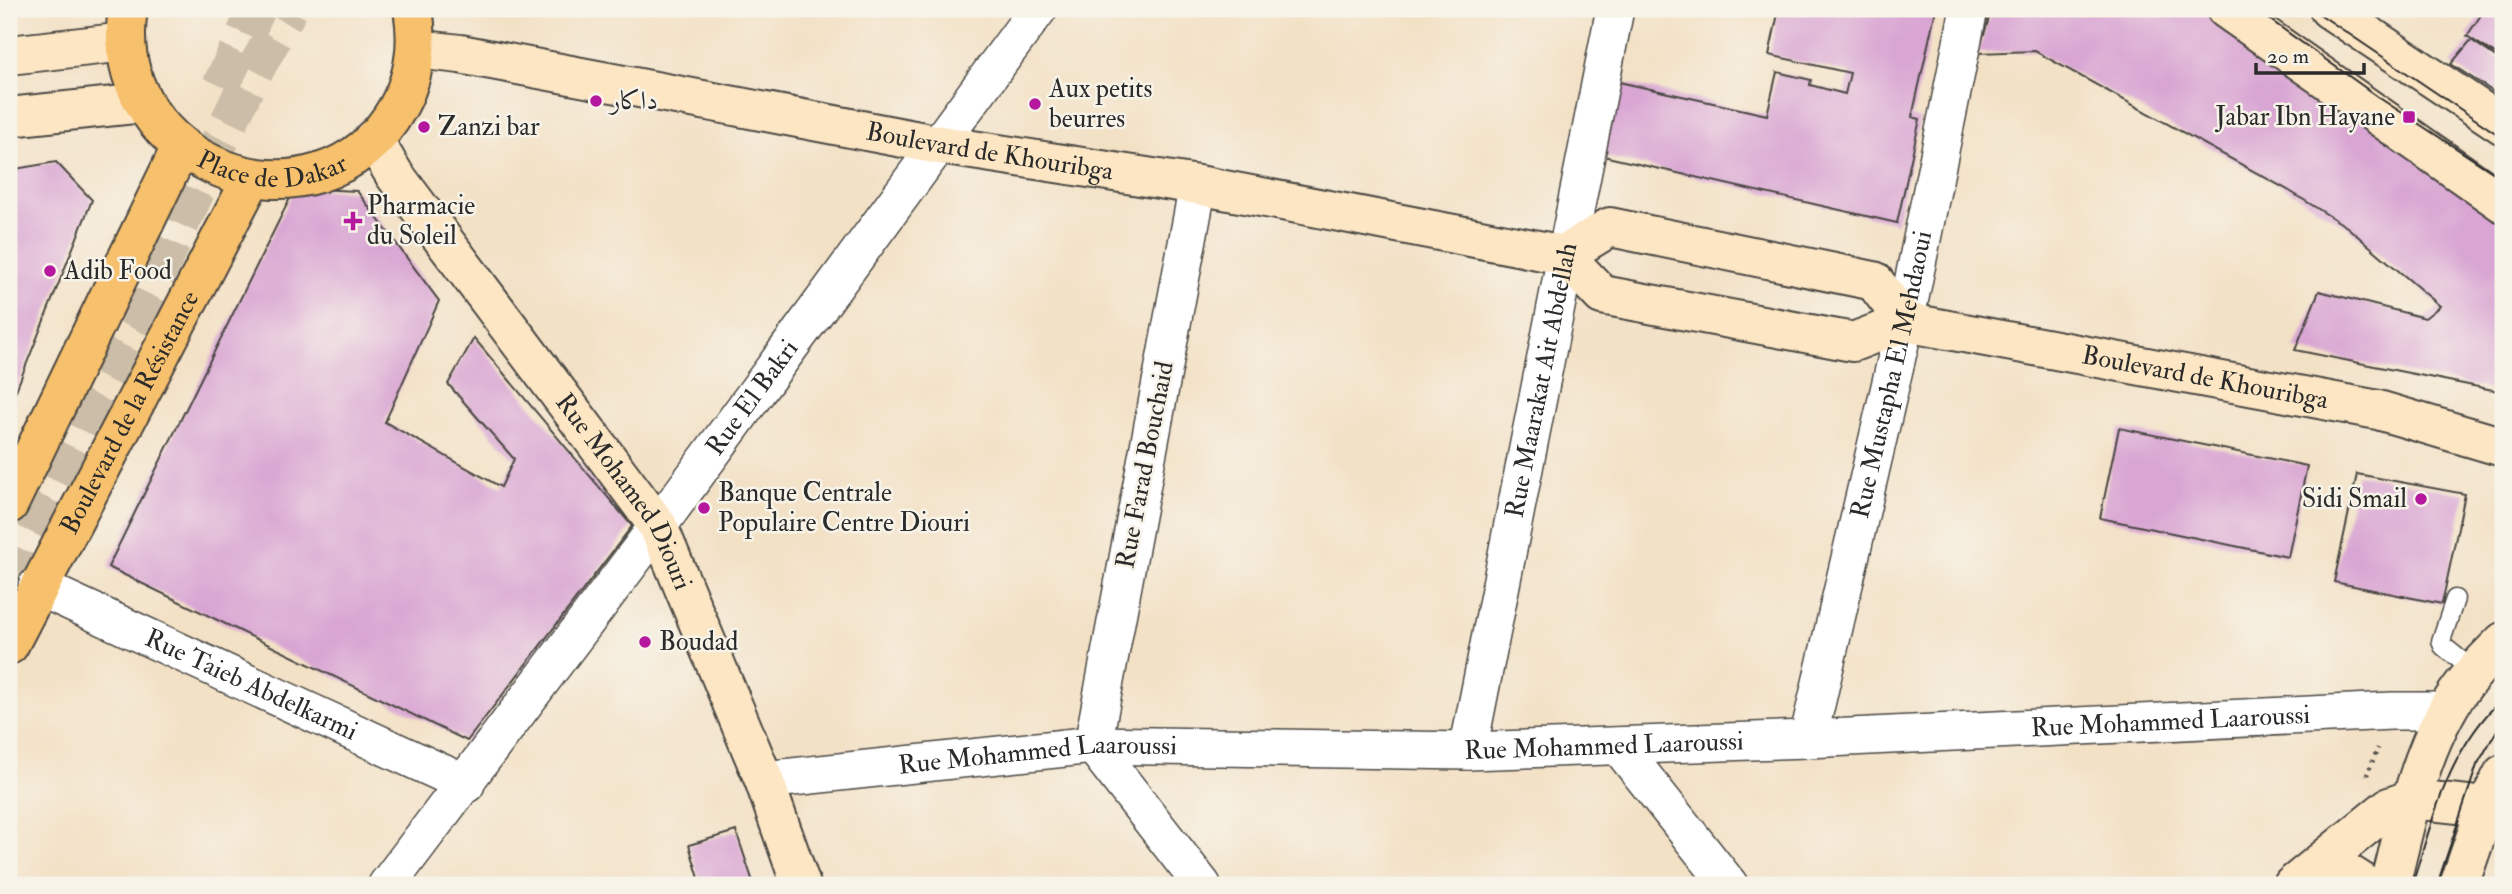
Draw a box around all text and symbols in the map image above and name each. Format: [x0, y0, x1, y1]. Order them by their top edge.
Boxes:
scale bar [2256, 32, 2365, 76]
text: 20 m [2267, 43, 2309, 70]
place label: Aux petits beurres [1048, 73, 1152, 135]
place label: داكار [607, 85, 658, 117]
marker: داكار [588, 93, 604, 109]
marker: Aux petits beurres [1027, 96, 1043, 112]
place label: Jabar Ibn Hayane [2215, 101, 2395, 133]
marker: Jabar Ibn Hayane [2401, 109, 2417, 125]
place label: Zanzi bar [438, 111, 540, 143]
street label: Boulevard de Khouribga [864, 115, 1116, 188]
marker: Zanzi bar [416, 119, 432, 135]
street label: Place de Dakar [191, 144, 353, 195]
place label: Pharmacie du Soleil [367, 190, 475, 252]
marker: Pharmacie du Soleil [345, 213, 361, 229]
street label: Rue Mustapha El Mehdaoui [1844, 228, 1939, 521]
street label: Rue Maarakat Ait Abdellah [1499, 240, 1584, 520]
place label: Adib Food [63, 255, 172, 287]
marker: Adib Food [42, 263, 58, 279]
street label: Boulevard de la Résistance [53, 285, 207, 540]
street label: Rue El Bakri [699, 333, 805, 462]
street label: Boulevard de Khouribga [2079, 339, 2331, 416]
street label: Rue Farad Bouchaid [1109, 358, 1181, 571]
street label: Rue Mohamed Diouri [548, 387, 699, 595]
place label: Banque Centrale Populaire Centre Diouri [718, 477, 970, 540]
place label: Sidi Smail [2302, 483, 2407, 515]
marker: Sidi Smail [2413, 491, 2429, 507]
marker: Banque Centrale Populaire Centre Diouri [696, 500, 712, 516]
street label: Rue Taieb Abdelkarmi [140, 622, 363, 748]
place label: Boudad [659, 626, 738, 658]
marker: Boudad [637, 634, 653, 650]
street label: Rue Mohammed Laaroussi [2030, 699, 2311, 744]
street label: Rue Mohammed Laaroussi [1464, 725, 1744, 767]
street label: Rue Mohammed Laaroussi [897, 729, 1177, 782]

